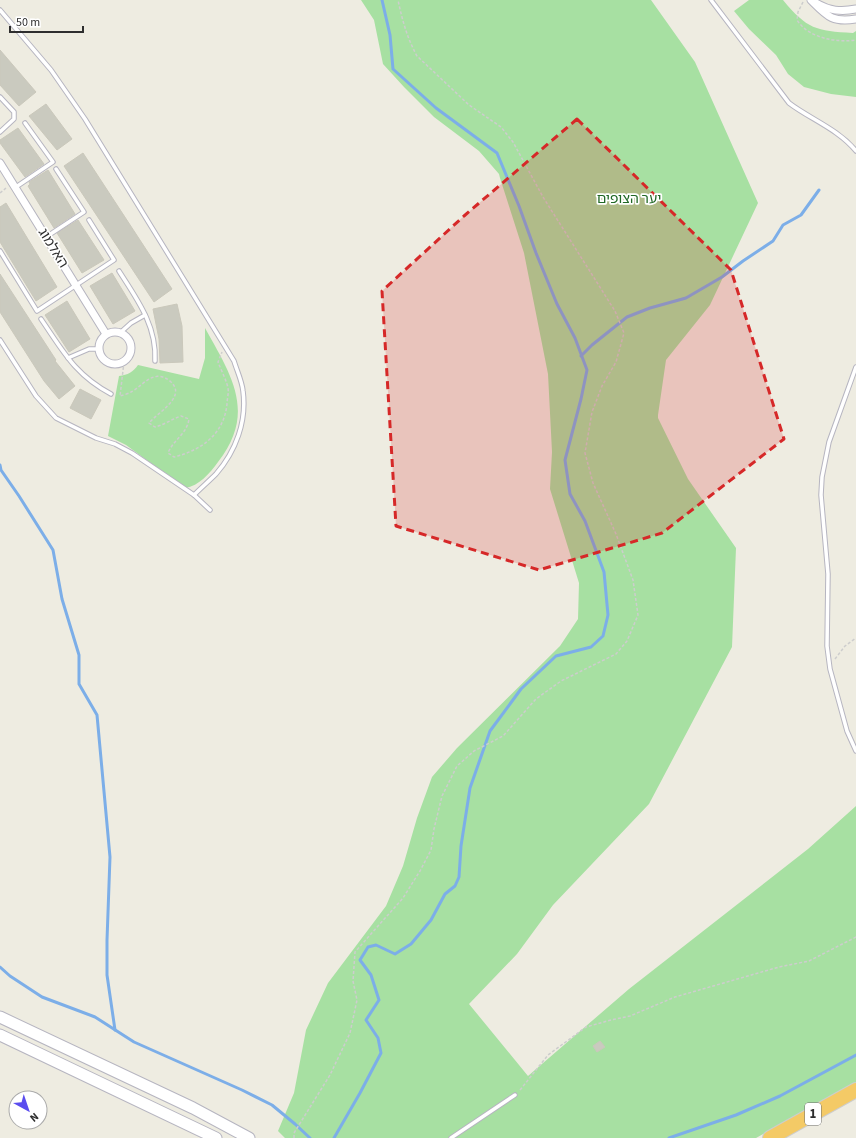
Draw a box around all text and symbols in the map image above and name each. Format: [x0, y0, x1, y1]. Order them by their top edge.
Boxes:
scale bar [10, 8, 83, 34]
text: 50 m [16, 14, 40, 31]
park label: יער הצופים [597, 189, 661, 209]
street label: האלמוג [33, 224, 73, 272]
north arrow [8, 1090, 48, 1130]
road number: 1 [805, 1103, 821, 1125]
text: N [26, 1109, 42, 1125]

